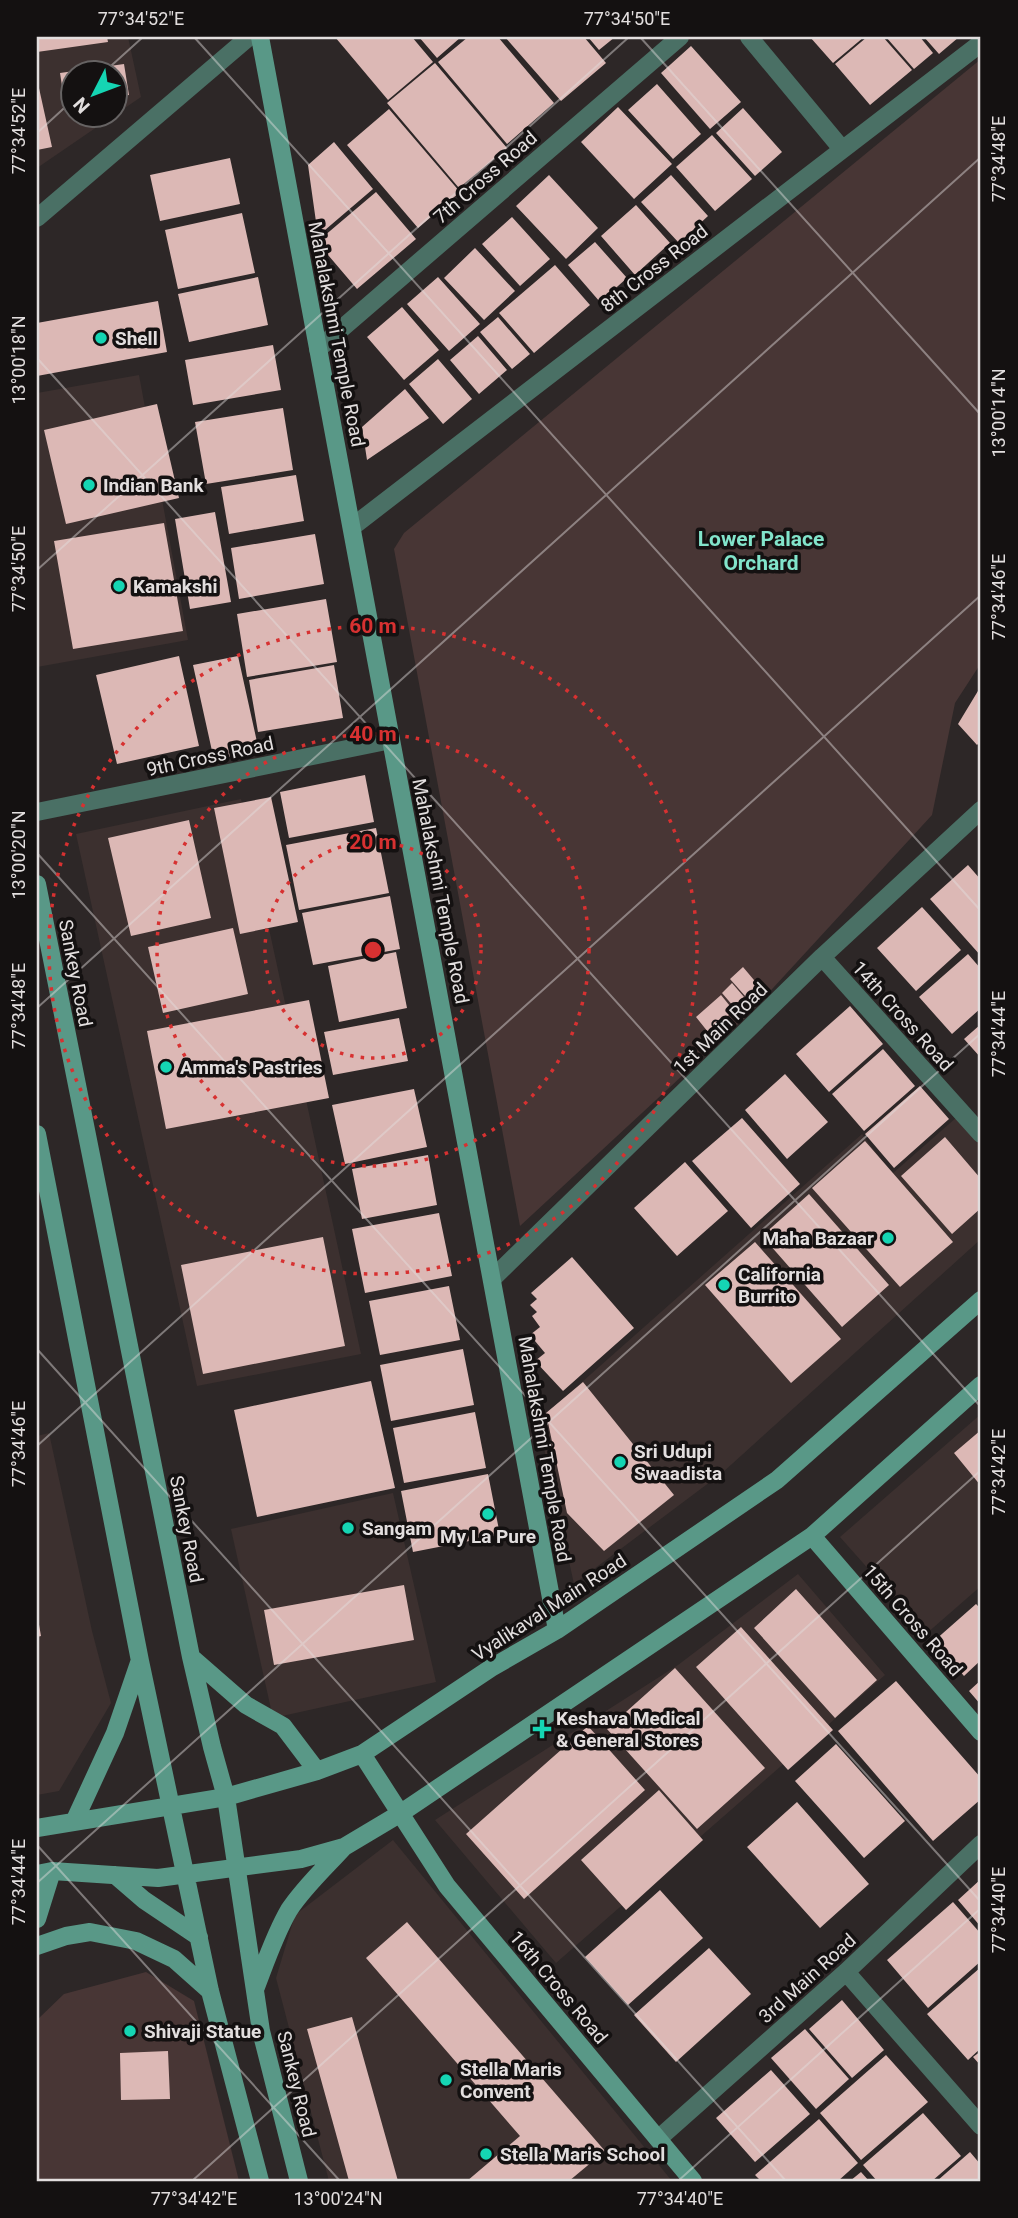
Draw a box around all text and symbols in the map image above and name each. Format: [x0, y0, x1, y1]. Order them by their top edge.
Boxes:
text: 77°34'52"E [98, 8, 184, 29]
text: 77°34'50"E [584, 8, 670, 29]
north arrow [60, 60, 130, 130]
text: 77°34'52"E [8, 88, 29, 174]
text: N [69, 92, 95, 118]
text: 77°34'48"E [988, 116, 1009, 202]
street label: 7th Cross Road [429, 126, 542, 229]
street label: Mahalakshmi Temple Road [303, 219, 370, 449]
street label: 8th Cross Road [596, 219, 712, 317]
text: 13°00'18"N [8, 315, 29, 405]
place label: Shell [115, 327, 158, 350]
marker: Shell [93, 330, 109, 346]
text: 13°00'14"N [988, 368, 1009, 458]
place label: Indian Bank [103, 474, 204, 497]
marker: Indian Bank [81, 477, 97, 493]
text: 77°34'50"E [8, 526, 29, 612]
district label: Lower Palace Orchard [698, 527, 824, 575]
text: 77°34'46"E [988, 554, 1009, 640]
place label: Kamakshi [133, 575, 217, 598]
marker: Kamakshi [111, 578, 127, 594]
text: 60 m [349, 614, 397, 638]
text: 40 m [349, 722, 397, 746]
street label: 9th Cross Road [144, 732, 276, 781]
street label: Mahalakshmi Temple Road [407, 776, 474, 1006]
text: 13°00'20"N [8, 810, 29, 900]
text: 20 m [349, 830, 397, 854]
street label: Sankey Road [54, 917, 97, 1029]
centre of rings [361, 938, 385, 962]
street label: 14th Cross Road [847, 957, 958, 1076]
text: 77°34'48"E [8, 963, 29, 1049]
street label: 1st Main Road [669, 978, 772, 1079]
text: 77°34'44"E [988, 991, 1009, 1077]
place label: Amma's Pastries [180, 1056, 323, 1079]
marker: Amma's Pastries [158, 1059, 174, 1075]
place label: Maha Bazaar [762, 1227, 874, 1250]
marker: Maha Bazaar [880, 1230, 896, 1246]
place label: California Burrito [738, 1263, 821, 1308]
marker: California Burrito [716, 1277, 732, 1293]
street label: Mahalakshmi Temple Road [513, 1334, 576, 1564]
text: 77°34'46"E [8, 1401, 29, 1487]
text: 77°34'42"E [988, 1429, 1009, 1515]
place label: Sri Udupi Swaadista [634, 1440, 722, 1485]
marker: Sri Udupi Swaadista [612, 1454, 628, 1470]
street label: Sankey Road [165, 1473, 208, 1585]
marker: My La Pure [480, 1506, 496, 1522]
place label: Sangam [362, 1517, 432, 1540]
marker: Sangam [340, 1520, 356, 1536]
place label: My La Pure [440, 1525, 536, 1548]
street label: Vyalikaval Main Road [468, 1549, 631, 1666]
street label: 15th Cross Road [858, 1560, 967, 1681]
place label: Keshava Medical & General Stores [556, 1707, 701, 1752]
marker: Keshava Medical & General Stores [534, 1721, 550, 1737]
text: 77°34'44"E [8, 1839, 29, 1925]
text: 77°34'40"E [988, 1867, 1009, 1953]
street label: 16th Cross Road [505, 1926, 612, 2048]
street label: 3rd Main Road [754, 1929, 861, 2028]
place label: Shivaji Statue [144, 2020, 261, 2043]
marker: Shivaji Statue [122, 2023, 138, 2039]
street label: Sankey Road [272, 2029, 321, 2140]
place label: Stella Maris Convent [460, 2058, 562, 2103]
marker: Stella Maris Convent [438, 2072, 454, 2088]
place label: Stella Maris School [500, 2143, 665, 2166]
marker: Stella Maris School [478, 2146, 494, 2162]
text: 77°34'42"E [151, 2188, 237, 2209]
text: 13°00'24"N [293, 2188, 383, 2209]
text: 77°34'40"E [637, 2188, 723, 2209]

